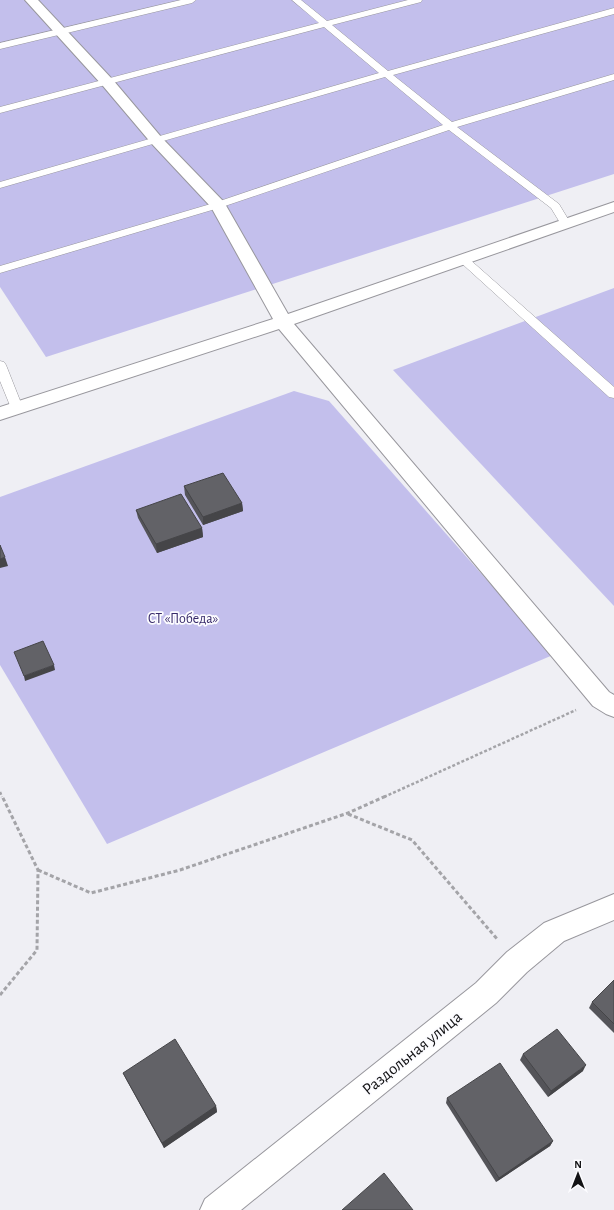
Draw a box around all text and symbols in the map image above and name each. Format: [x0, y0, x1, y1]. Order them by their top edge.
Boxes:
park label: СТ «Победа» [148, 612, 218, 626]
street label: Раздольная улица [359, 1008, 466, 1099]
north arrow [558, 1154, 598, 1194]
text: N [574, 1159, 582, 1170]

